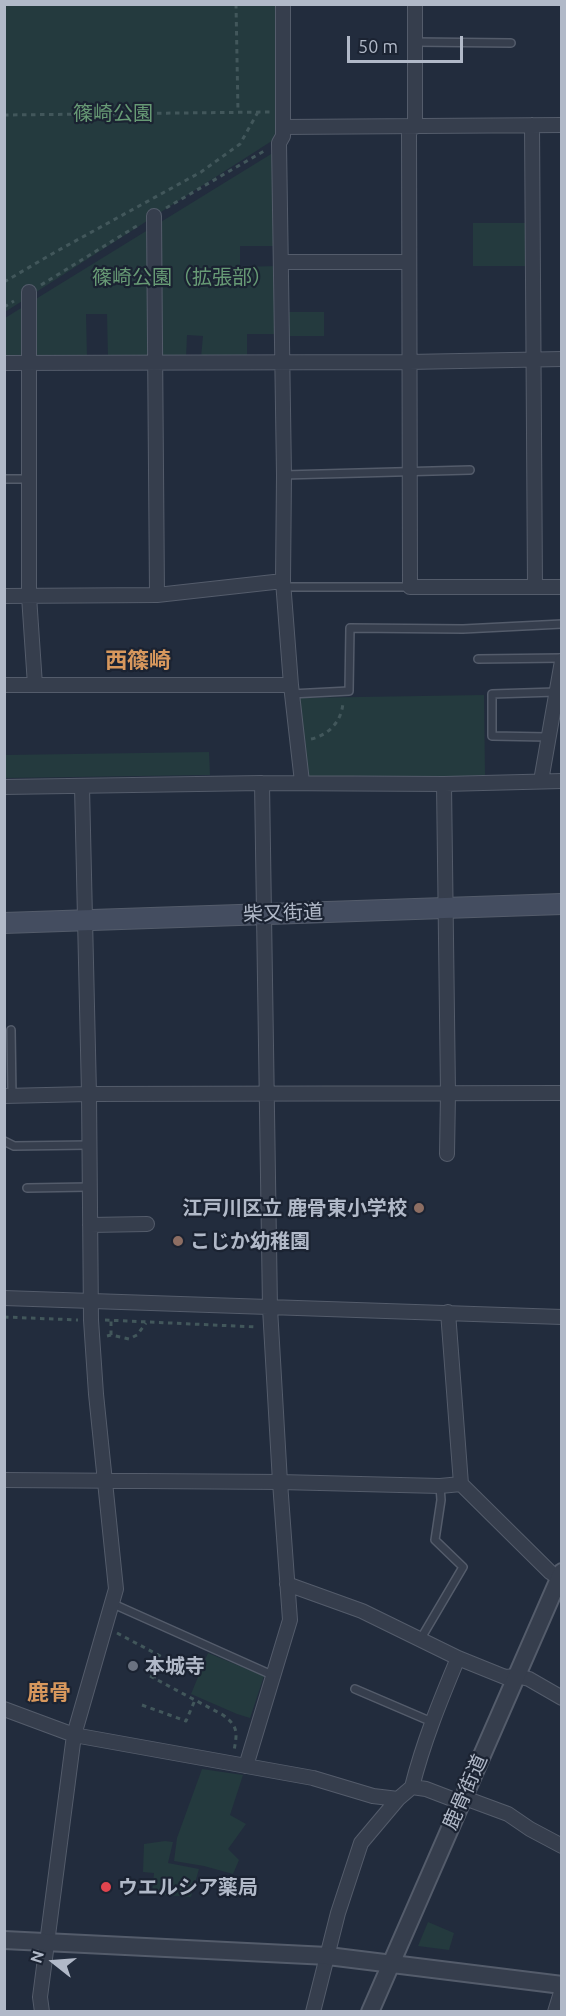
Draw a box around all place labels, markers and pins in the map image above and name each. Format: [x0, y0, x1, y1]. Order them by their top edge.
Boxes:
place label: 江戸川区立 鹿骨東小学校 [182, 1196, 407, 1220]
marker: 江戸川区立 鹿骨東小学校 [412, 1201, 426, 1215]
place label: こじか幼稚園 [190, 1229, 310, 1253]
marker: こじか幼稚園 [171, 1234, 185, 1248]
place label: 本城寺 [145, 1654, 205, 1678]
marker: 本城寺 [126, 1659, 140, 1673]
place label: ウエルシア薬局 [118, 1875, 258, 1899]
marker: ウエルシア薬局 [99, 1880, 113, 1894]

